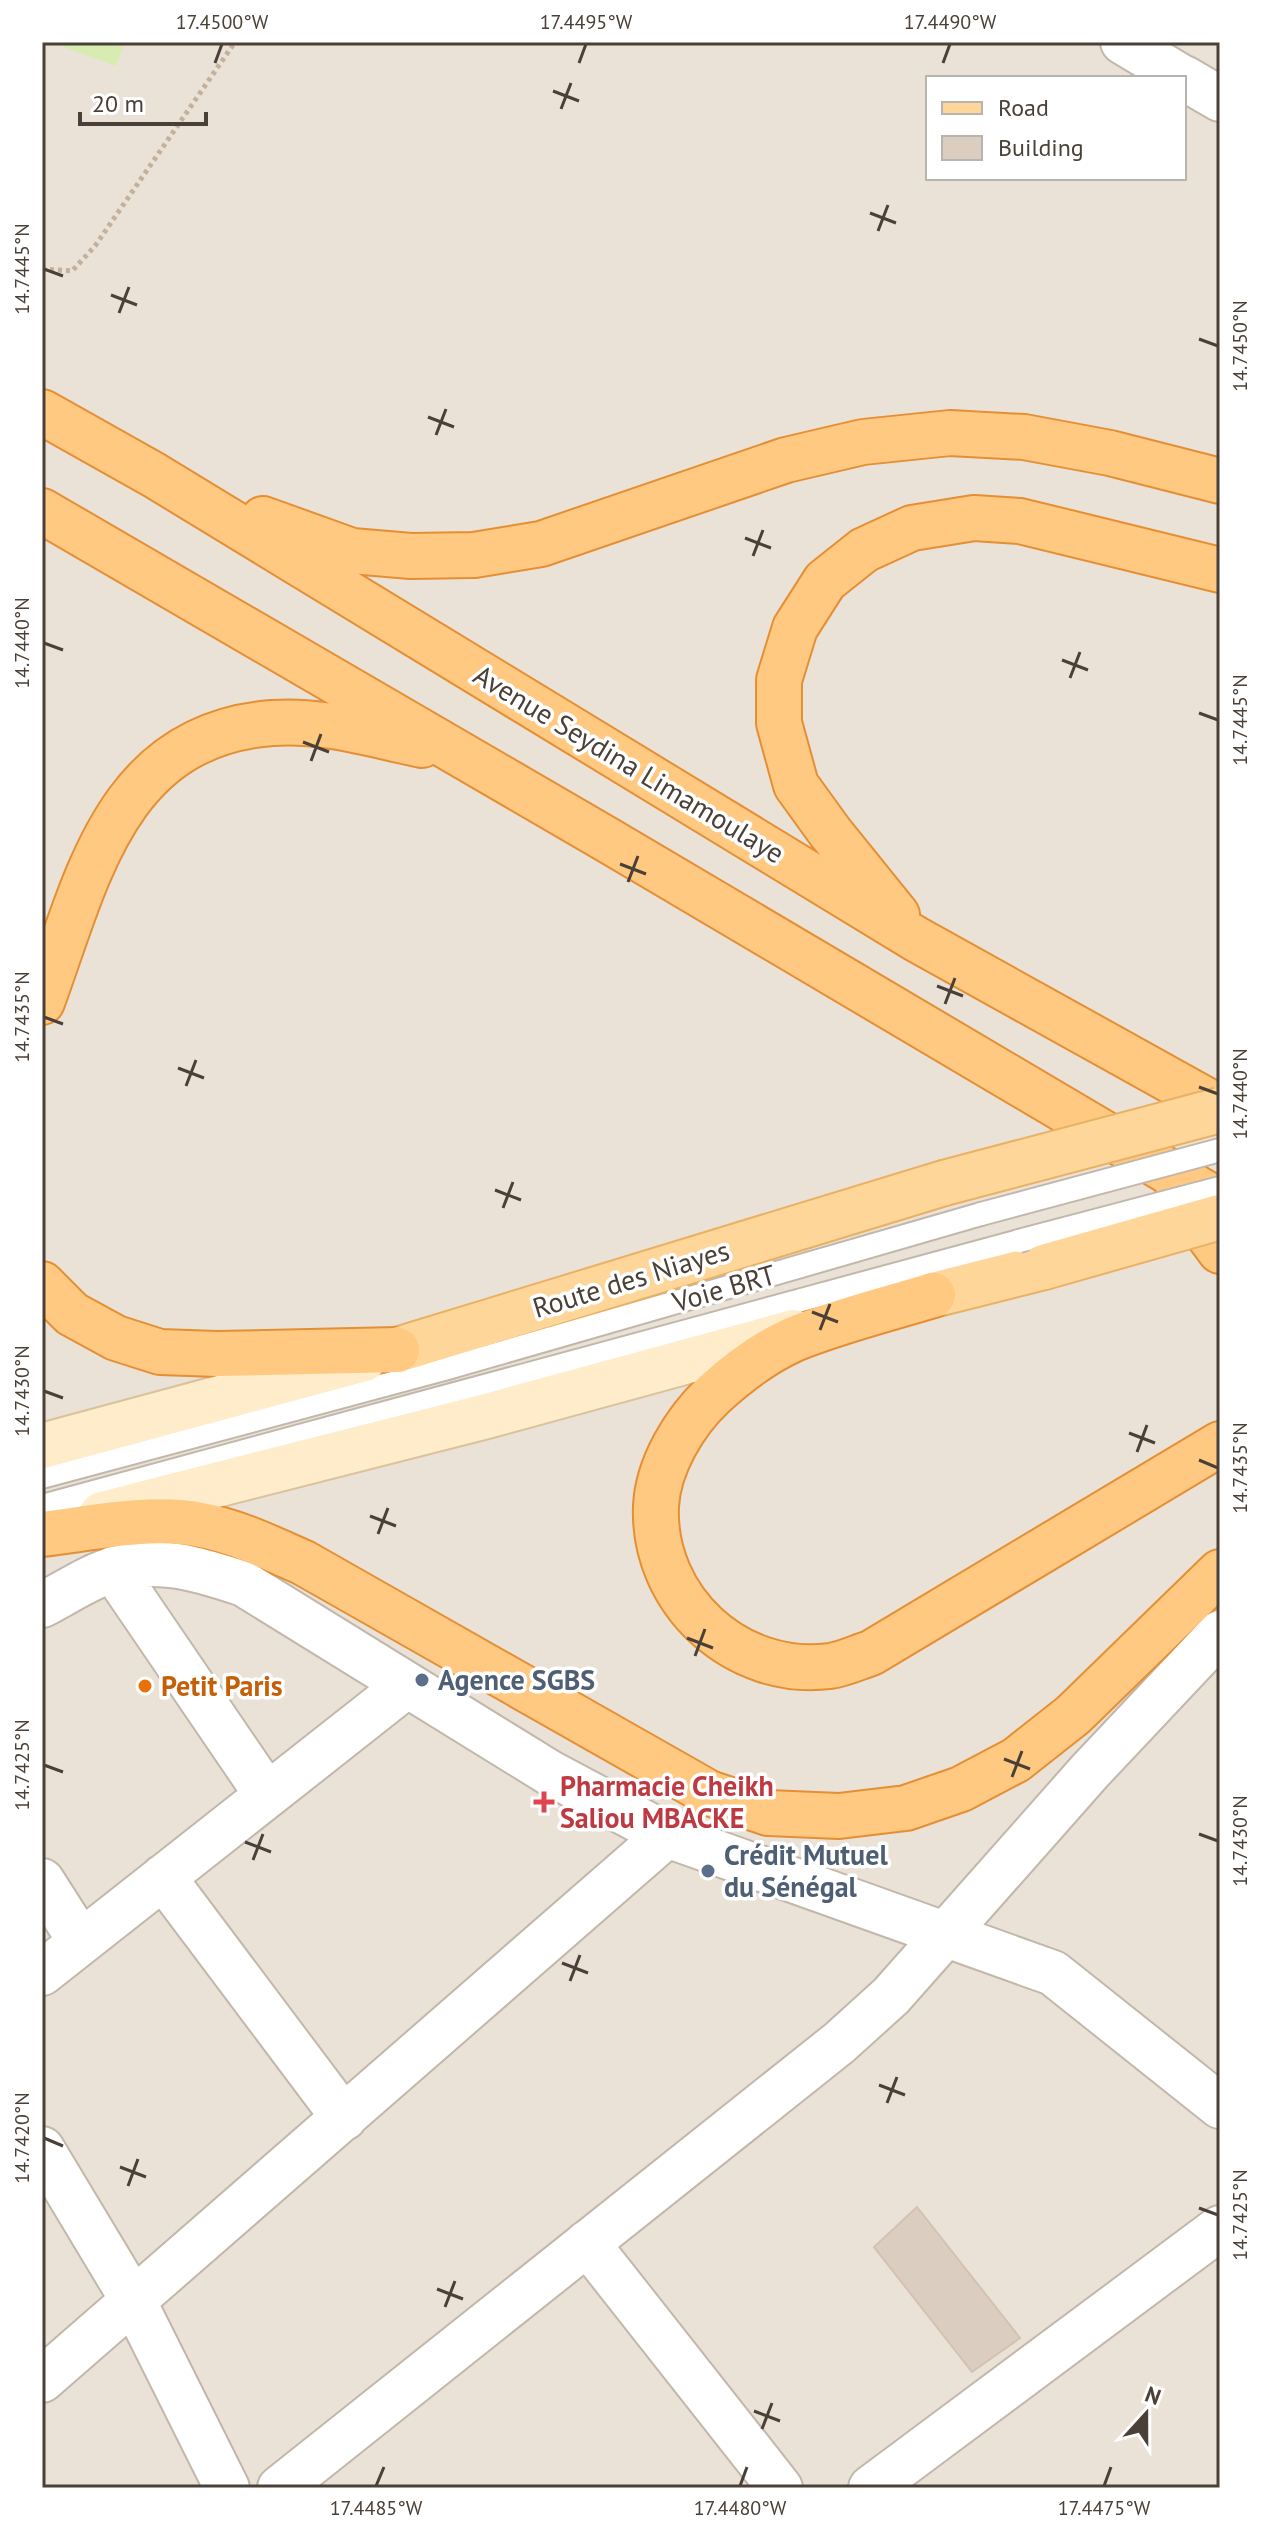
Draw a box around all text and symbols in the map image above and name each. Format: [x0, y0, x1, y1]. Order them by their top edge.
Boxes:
text: 17.4500°W [176, 9, 269, 35]
text: 17.4495°W [540, 9, 633, 35]
text: 17.4490°W [904, 9, 997, 35]
scale bar [80, 76, 206, 126]
legend [926, 76, 1186, 180]
text: 20 m [92, 88, 144, 119]
text: Road [998, 92, 1049, 123]
text: Building [998, 132, 1084, 163]
text: 14.7445°N [9, 223, 35, 315]
text: 14.7450°N [1227, 300, 1253, 392]
text: 14.7440°N [9, 597, 35, 689]
street label: Avenue Seydina Limamoulaye [467, 656, 791, 871]
text: 14.7445°N [1227, 674, 1253, 766]
text: 14.7435°N [9, 971, 35, 1063]
text: 14.7440°N [1227, 1048, 1253, 1140]
street label: Route des Niayes [528, 1231, 734, 1326]
street label: Voie BRT [667, 1255, 780, 1320]
text: 14.7430°N [9, 1345, 35, 1437]
text: 14.7435°N [1227, 1422, 1253, 1514]
place label: Agence SGBS [438, 1661, 595, 1698]
place label: Petit Paris [161, 1667, 283, 1704]
marker: Agence SGBS [413, 1671, 431, 1689]
marker: Petit Paris [136, 1677, 154, 1695]
text: 14.7425°N [9, 1719, 35, 1811]
place label: Pharmacie Cheikh Saliou MBACKE [560, 1767, 774, 1836]
marker: Pharmacie Cheikh Saliou MBACKE [535, 1793, 553, 1811]
text: 14.7430°N [1227, 1795, 1253, 1887]
place label: Crédit Mutuel du Sénégal [724, 1836, 888, 1905]
marker: Crédit Mutuel du Sénégal [699, 1862, 717, 1880]
text: 14.7420°N [9, 2092, 35, 2184]
text: 14.7425°N [1227, 2169, 1253, 2261]
north arrow [1106, 2374, 1186, 2454]
text: N [1141, 2380, 1165, 2411]
text: 17.4485°W [330, 2495, 423, 2521]
text: 17.4480°W [694, 2495, 787, 2521]
text: 17.4475°W [1058, 2495, 1151, 2521]

